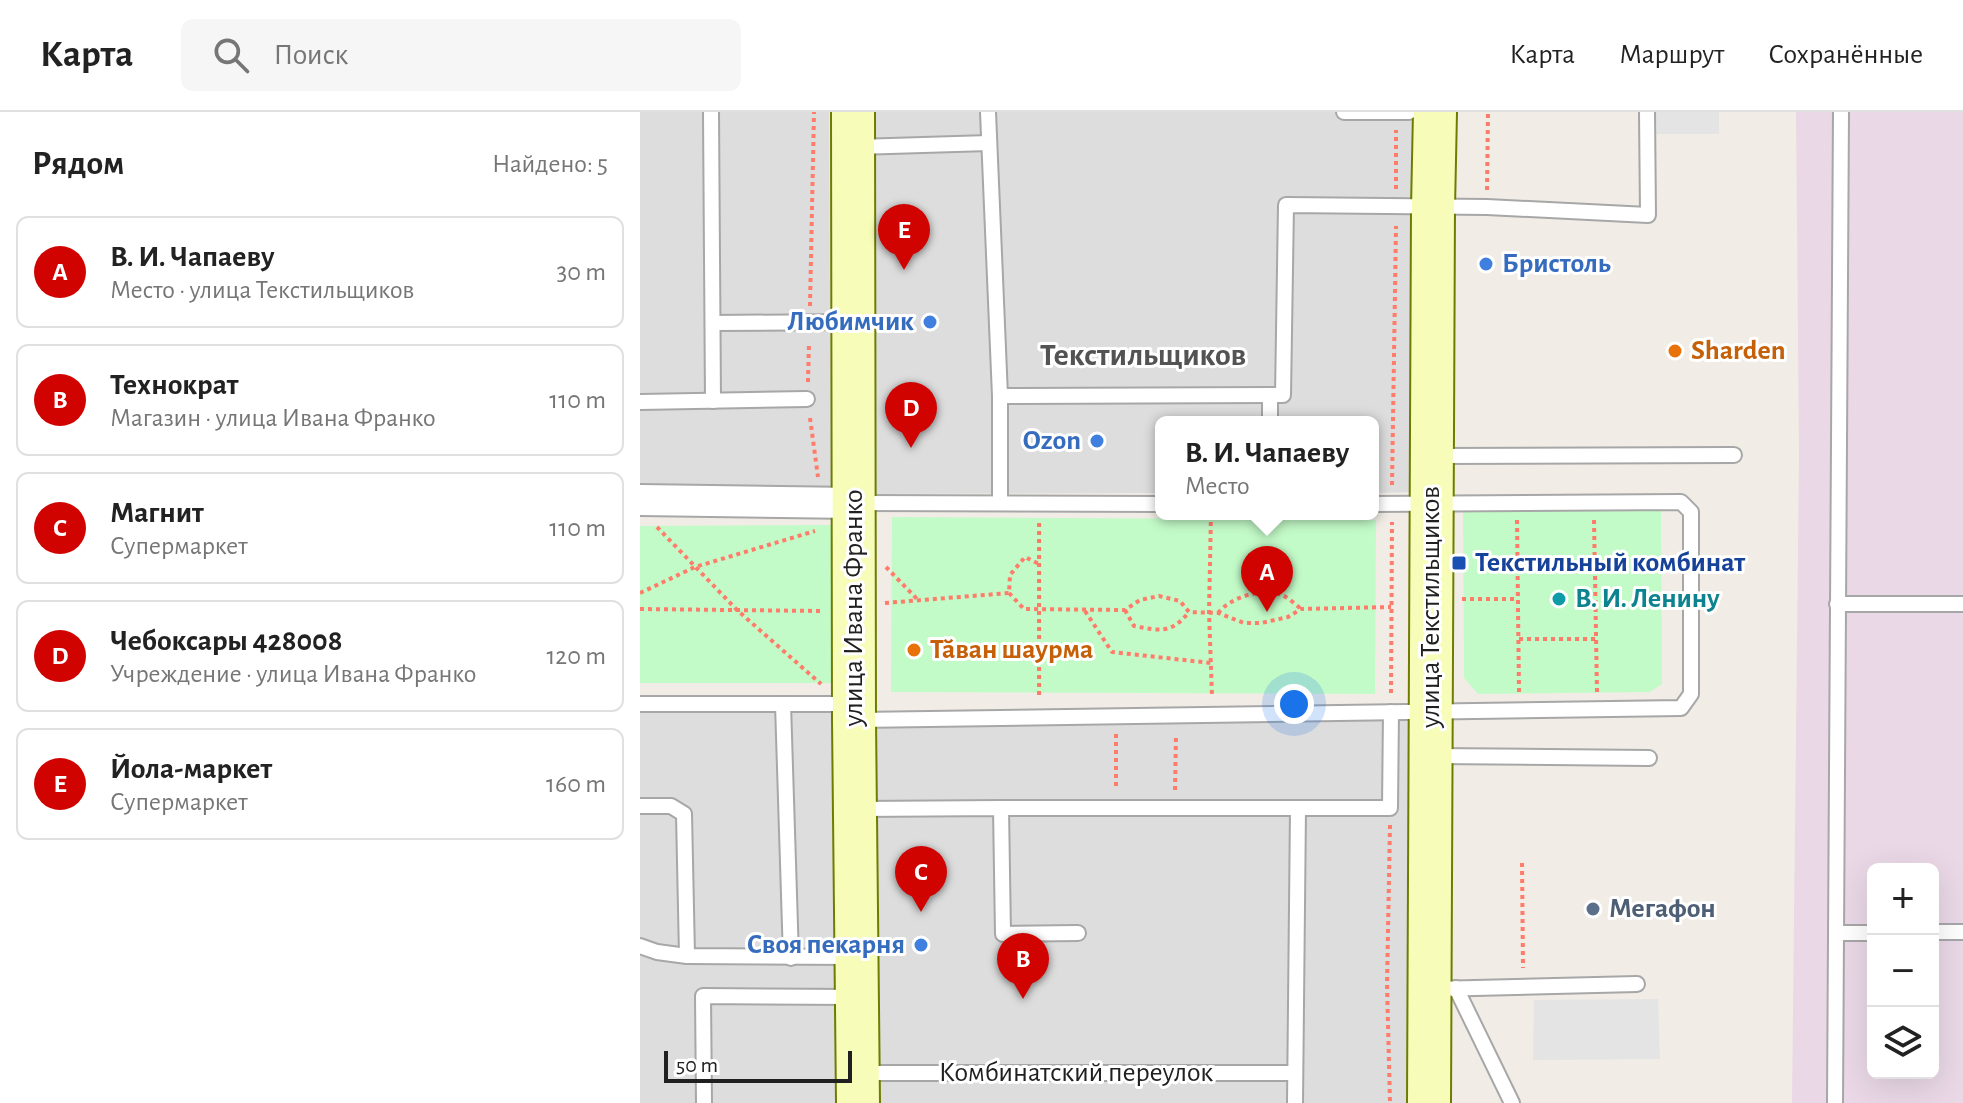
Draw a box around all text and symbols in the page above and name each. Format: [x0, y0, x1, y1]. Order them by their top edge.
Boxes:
search box [181, 19, 741, 91]
icon: search [209, 33, 253, 77]
text: Карта [40, 36, 133, 74]
text: Поиск [273, 40, 348, 70]
text: Карта [1509, 41, 1575, 69]
text: Маршрут [1619, 41, 1724, 69]
text: Сохранённые [1768, 41, 1923, 69]
text: Рядом [32, 147, 124, 181]
text: Найдено: 5 [492, 151, 608, 177]
pin: E [878, 204, 930, 270]
text: В. И. Чапаеву [110, 242, 275, 272]
place label: Бристоль [1502, 250, 1611, 278]
marker: Бристоль [1477, 255, 1495, 273]
text: A [52, 259, 68, 285]
text: 30 m [556, 259, 606, 285]
text: Место · улица Текстильщиков [110, 277, 414, 303]
place label: Любимчик [787, 308, 914, 336]
marker: Любимчик [921, 313, 939, 331]
place label: Sharden [1691, 337, 1786, 365]
district label: Текстильщиков [1040, 339, 1246, 371]
marker: Sharden [1666, 342, 1684, 360]
text: Технократ [110, 370, 238, 400]
pin: D [885, 382, 937, 448]
text: B [52, 387, 68, 413]
text: 110 m [549, 387, 606, 413]
text: Магазин · улица Ивана Франко [110, 405, 436, 431]
popup [1155, 416, 1379, 520]
place label: Ozon [1023, 427, 1081, 455]
marker: Ozon [1088, 432, 1106, 450]
text: В. И. Чапаеву [1185, 438, 1349, 468]
text: Место [1185, 473, 1250, 499]
street label: улица Текстильщиков [1417, 486, 1445, 729]
street label: улица Ивана Франко [840, 489, 868, 728]
text: Магнит [110, 498, 204, 528]
text: C [53, 515, 67, 541]
text: 110 m [549, 515, 606, 541]
text: Супермаркет [110, 533, 248, 559]
pin: A [1241, 546, 1293, 612]
place label: Текстильный комбинат [1475, 549, 1746, 577]
marker: Текстильный комбинат [1450, 554, 1468, 572]
place label: В. И. Ленину [1575, 585, 1720, 613]
marker: В. И. Ленину [1550, 590, 1568, 608]
text: Чебоксары 428008 [110, 626, 343, 656]
place label: Тӑван шаурма [930, 636, 1093, 664]
marker: Тӑван шаурма [905, 641, 923, 659]
text: D [51, 643, 69, 669]
text: 120 m [546, 643, 606, 669]
text: Учреждение · улица Ивана Франко [110, 661, 476, 687]
your location [1274, 684, 1314, 724]
text: Йола-маркет [110, 754, 272, 784]
text: E [53, 771, 67, 797]
text: 160 m [546, 771, 606, 797]
text: Супермаркет [110, 789, 248, 815]
pin: C [895, 846, 947, 912]
map controls [1867, 863, 1939, 1079]
button: + [1867, 863, 1939, 935]
place label: Мегафон [1609, 895, 1716, 923]
marker: Мегафон [1584, 900, 1602, 918]
place label: Своя пекарня [747, 931, 905, 959]
pin: B [997, 933, 1049, 999]
button: − [1867, 935, 1939, 1007]
marker: Своя пекарня [912, 936, 930, 954]
button: layers [1867, 1007, 1939, 1079]
scale bar [664, 1047, 852, 1083]
text: 50 m [676, 1054, 718, 1076]
street label: Комбинатский переулок [939, 1059, 1213, 1087]

